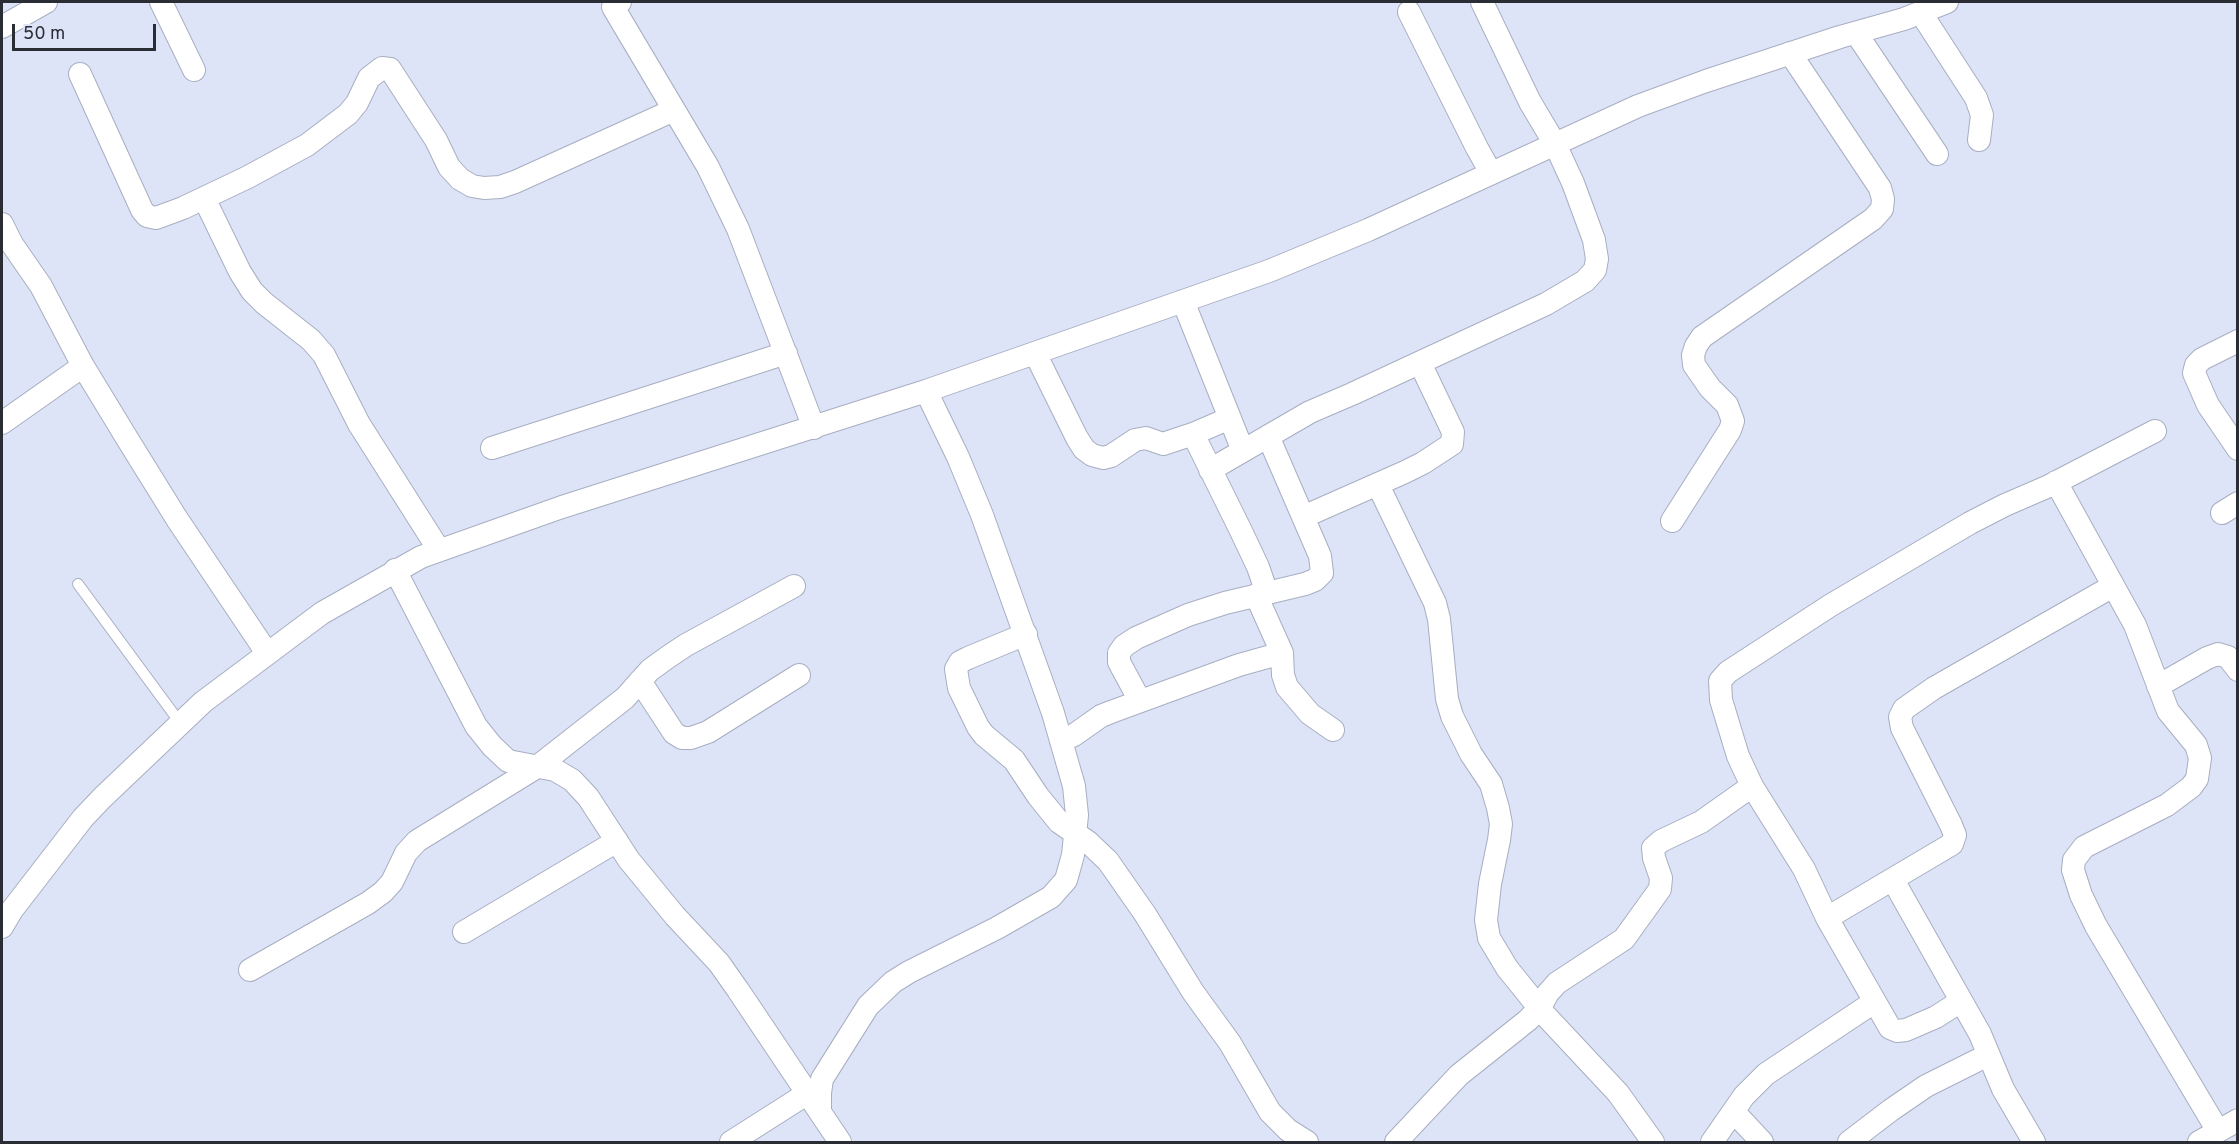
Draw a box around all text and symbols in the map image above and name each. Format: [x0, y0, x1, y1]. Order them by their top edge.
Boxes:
scale bar [15, 12, 159, 50]
text: 50 m [23, 23, 65, 46]

